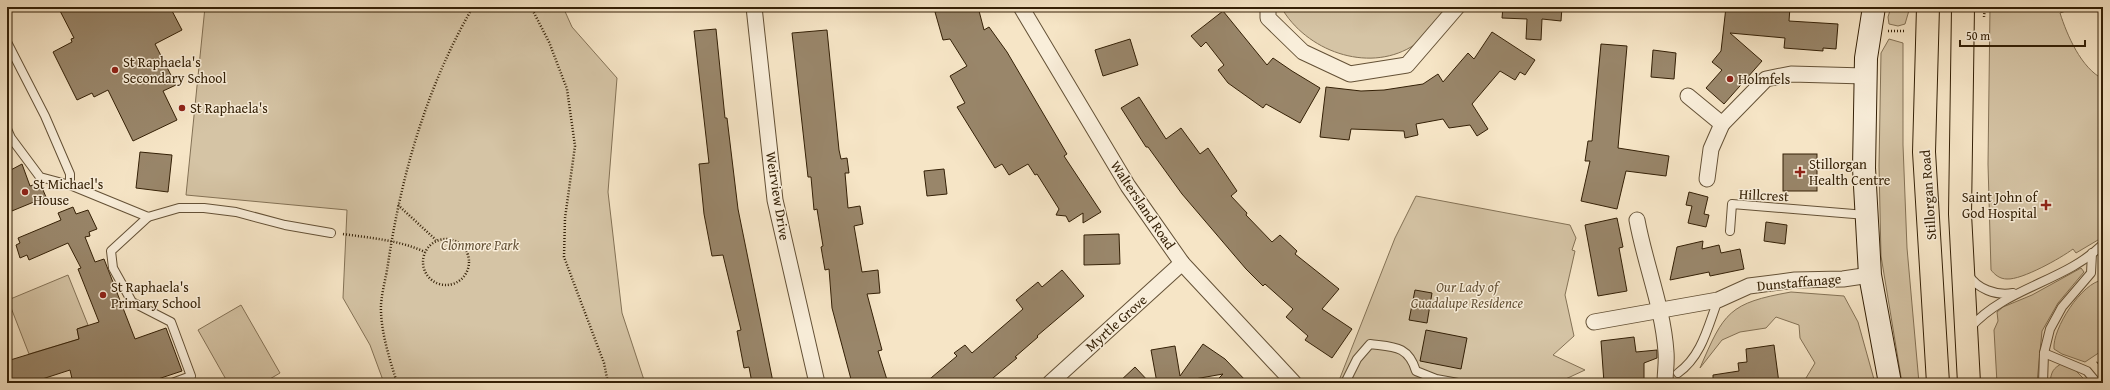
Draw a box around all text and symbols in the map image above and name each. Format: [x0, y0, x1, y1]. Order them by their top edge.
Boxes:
scale bar [1960, 22, 2085, 48]
text: 50 m [1966, 27, 1990, 44]
place label: St Raphaela's Secondary School [123, 52, 227, 88]
marker: St Raphaela's Secondary School [110, 65, 120, 75]
place label: Holmfels [1738, 69, 1790, 89]
marker: Holmfels [1725, 74, 1735, 84]
place label: St Raphaela's [190, 98, 268, 118]
marker: St Raphaela's [177, 103, 187, 113]
street label: Stillorgan Road [1915, 149, 1941, 241]
street label: Weirview Drive [761, 150, 795, 242]
place label: Stillorgan Health Centre [1809, 154, 1891, 190]
street label: Waltersland Road [1106, 157, 1180, 254]
marker: Stillorgan Health Centre [1794, 166, 1806, 178]
place label: St Michael's House [33, 174, 103, 210]
street label: Hillcrest [1739, 184, 1790, 206]
marker: St Michael's House [20, 187, 30, 197]
place label: Saint John of God Hospital [1962, 187, 2039, 223]
marker: Saint John of God Hospital [2040, 199, 2052, 211]
park label: Clonmore Park [441, 235, 520, 255]
street label: Dunstaffanage [1756, 268, 1842, 296]
place label: St Raphaela's Primary School [111, 277, 201, 313]
park label: Our Lady of Guadalupe Residence [1411, 277, 1524, 313]
marker: St Raphaela's Primary School [98, 290, 108, 300]
street label: Myrtle Grove [1081, 290, 1151, 356]

